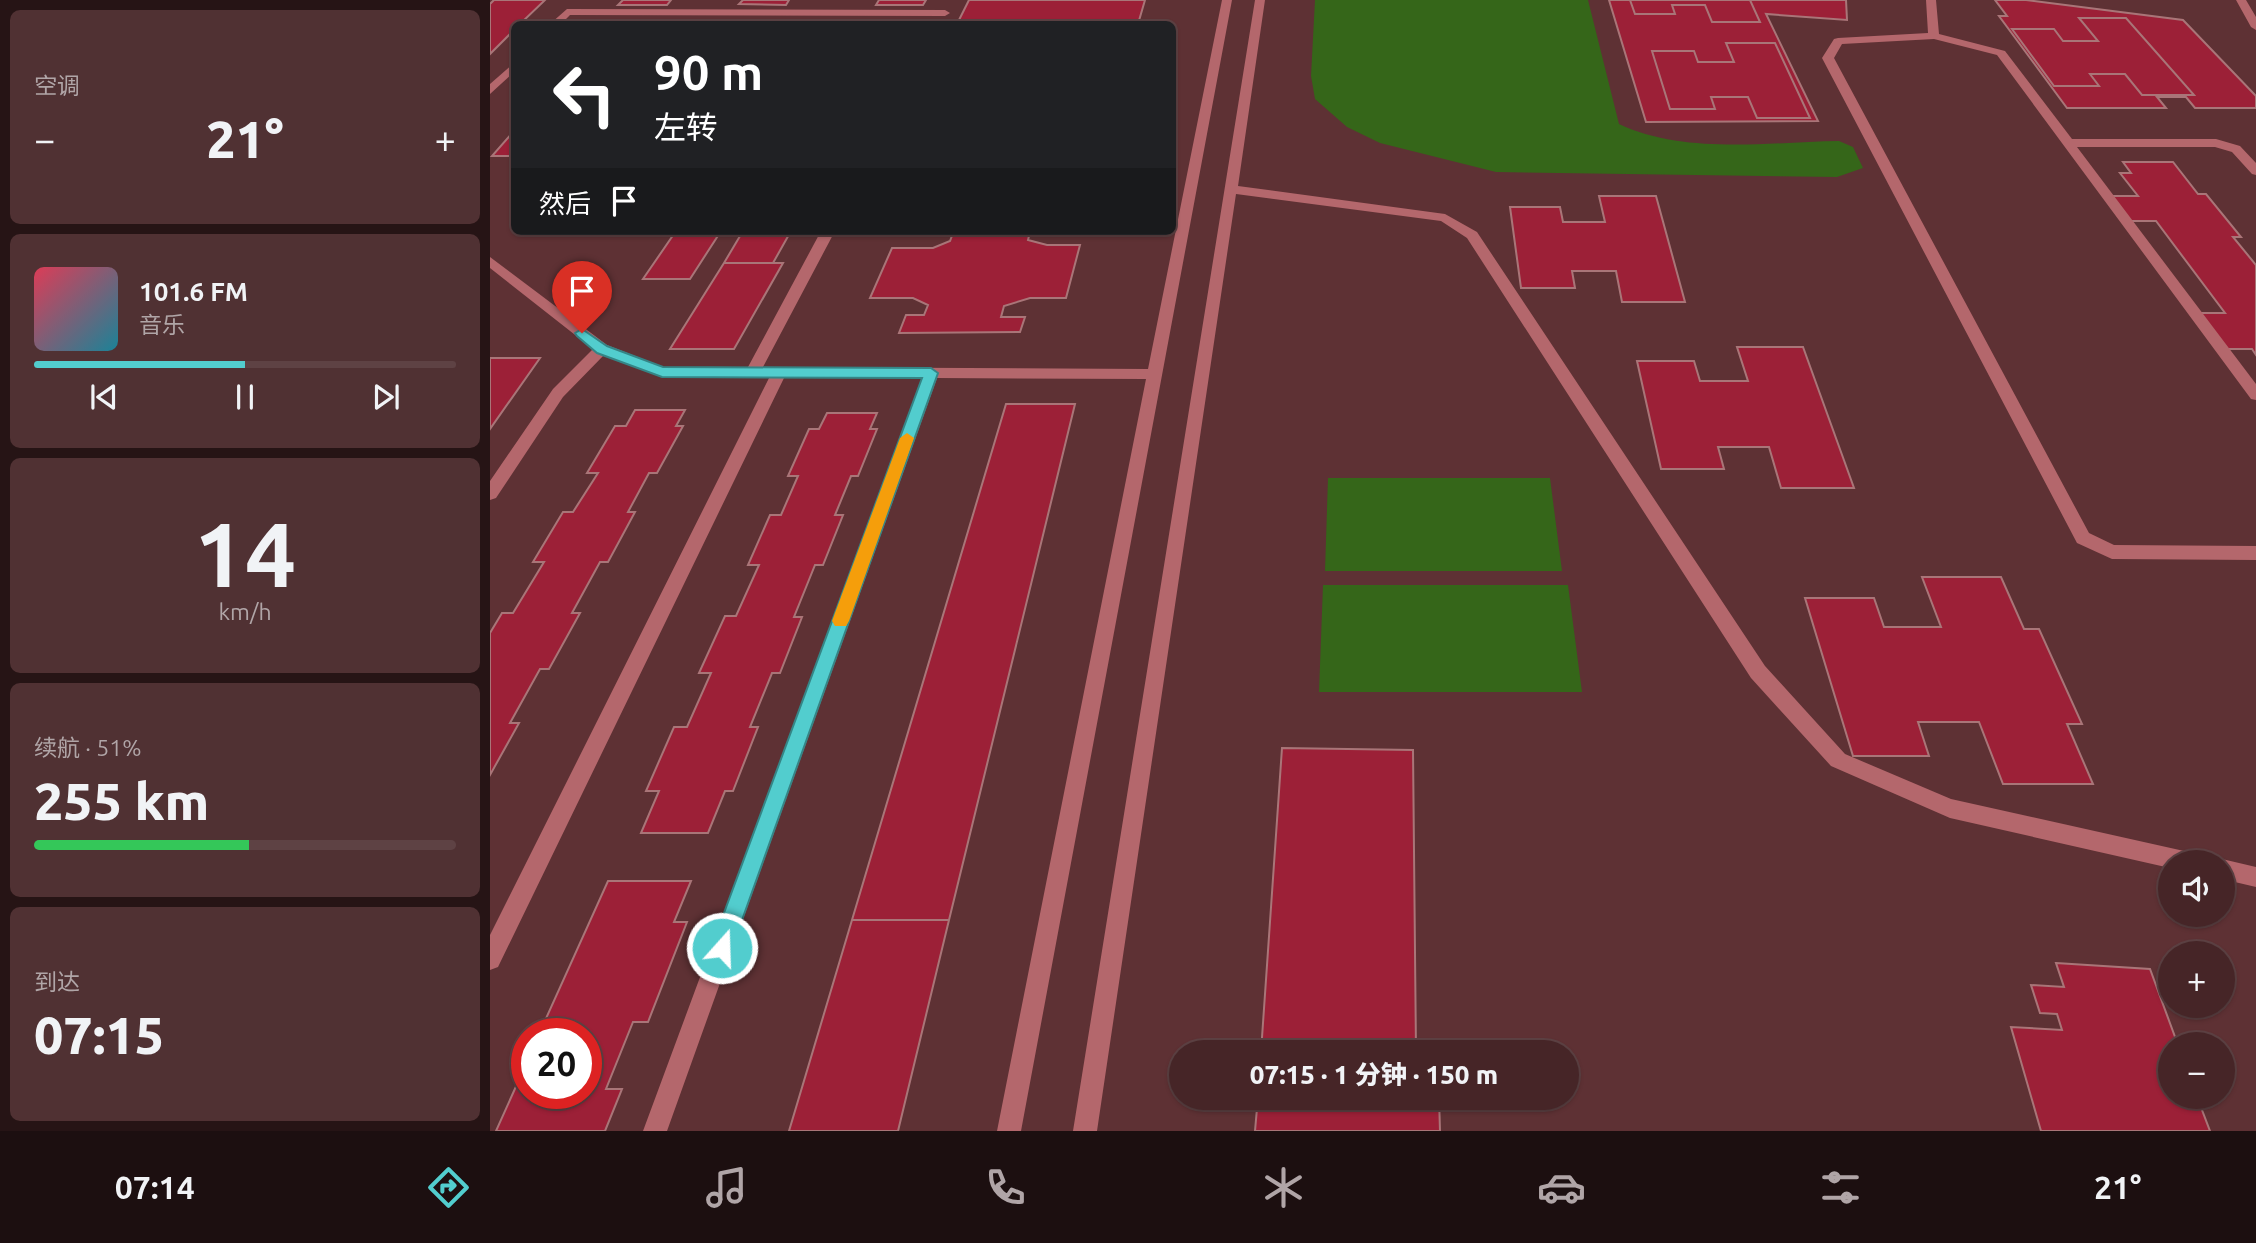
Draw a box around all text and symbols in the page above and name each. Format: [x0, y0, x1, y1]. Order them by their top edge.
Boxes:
text: 90 m [654, 44, 763, 99]
icon: left [539, 49, 630, 140]
text: 空调 [34, 73, 80, 98]
text: 左转 [654, 109, 718, 145]
text: 21° [206, 110, 284, 168]
text: − [34, 118, 55, 160]
text: + [435, 118, 456, 160]
icon: arrive [605, 182, 643, 220]
text: 然后 [539, 189, 591, 218]
pin [552, 261, 612, 333]
icon: arrive [563, 272, 601, 310]
text: 101.6 FM [139, 277, 248, 306]
text: 音乐 [139, 312, 185, 337]
icon: previous [85, 378, 123, 416]
icon: pause [226, 378, 264, 416]
icon: next [367, 378, 405, 416]
text: 14 [194, 502, 296, 604]
text: km/h [218, 599, 272, 624]
text: 续航 · 51% [34, 735, 141, 760]
text: 255 km [34, 772, 209, 830]
map controls [2158, 850, 2235, 1109]
button: sound [2158, 850, 2235, 927]
position arrow [685, 911, 759, 985]
button: + [2158, 941, 2235, 1018]
text: 到达 [34, 969, 80, 994]
text: 07:15 [34, 1006, 164, 1064]
speed limit sign: 20 [511, 1018, 602, 1109]
button: − [2158, 1032, 2235, 1109]
text: 07:15 · 1 分钟 · 150 m [1250, 1060, 1498, 1089]
icon: directions [424, 1163, 473, 1212]
icon: music [702, 1163, 751, 1212]
icon: phone [981, 1163, 1030, 1212]
icon: climate [1259, 1163, 1308, 1212]
icon: car [1537, 1163, 1586, 1212]
icon: filters [1816, 1163, 1865, 1212]
text: 07:14 [115, 1169, 195, 1205]
text: 21° [2094, 1169, 2141, 1205]

